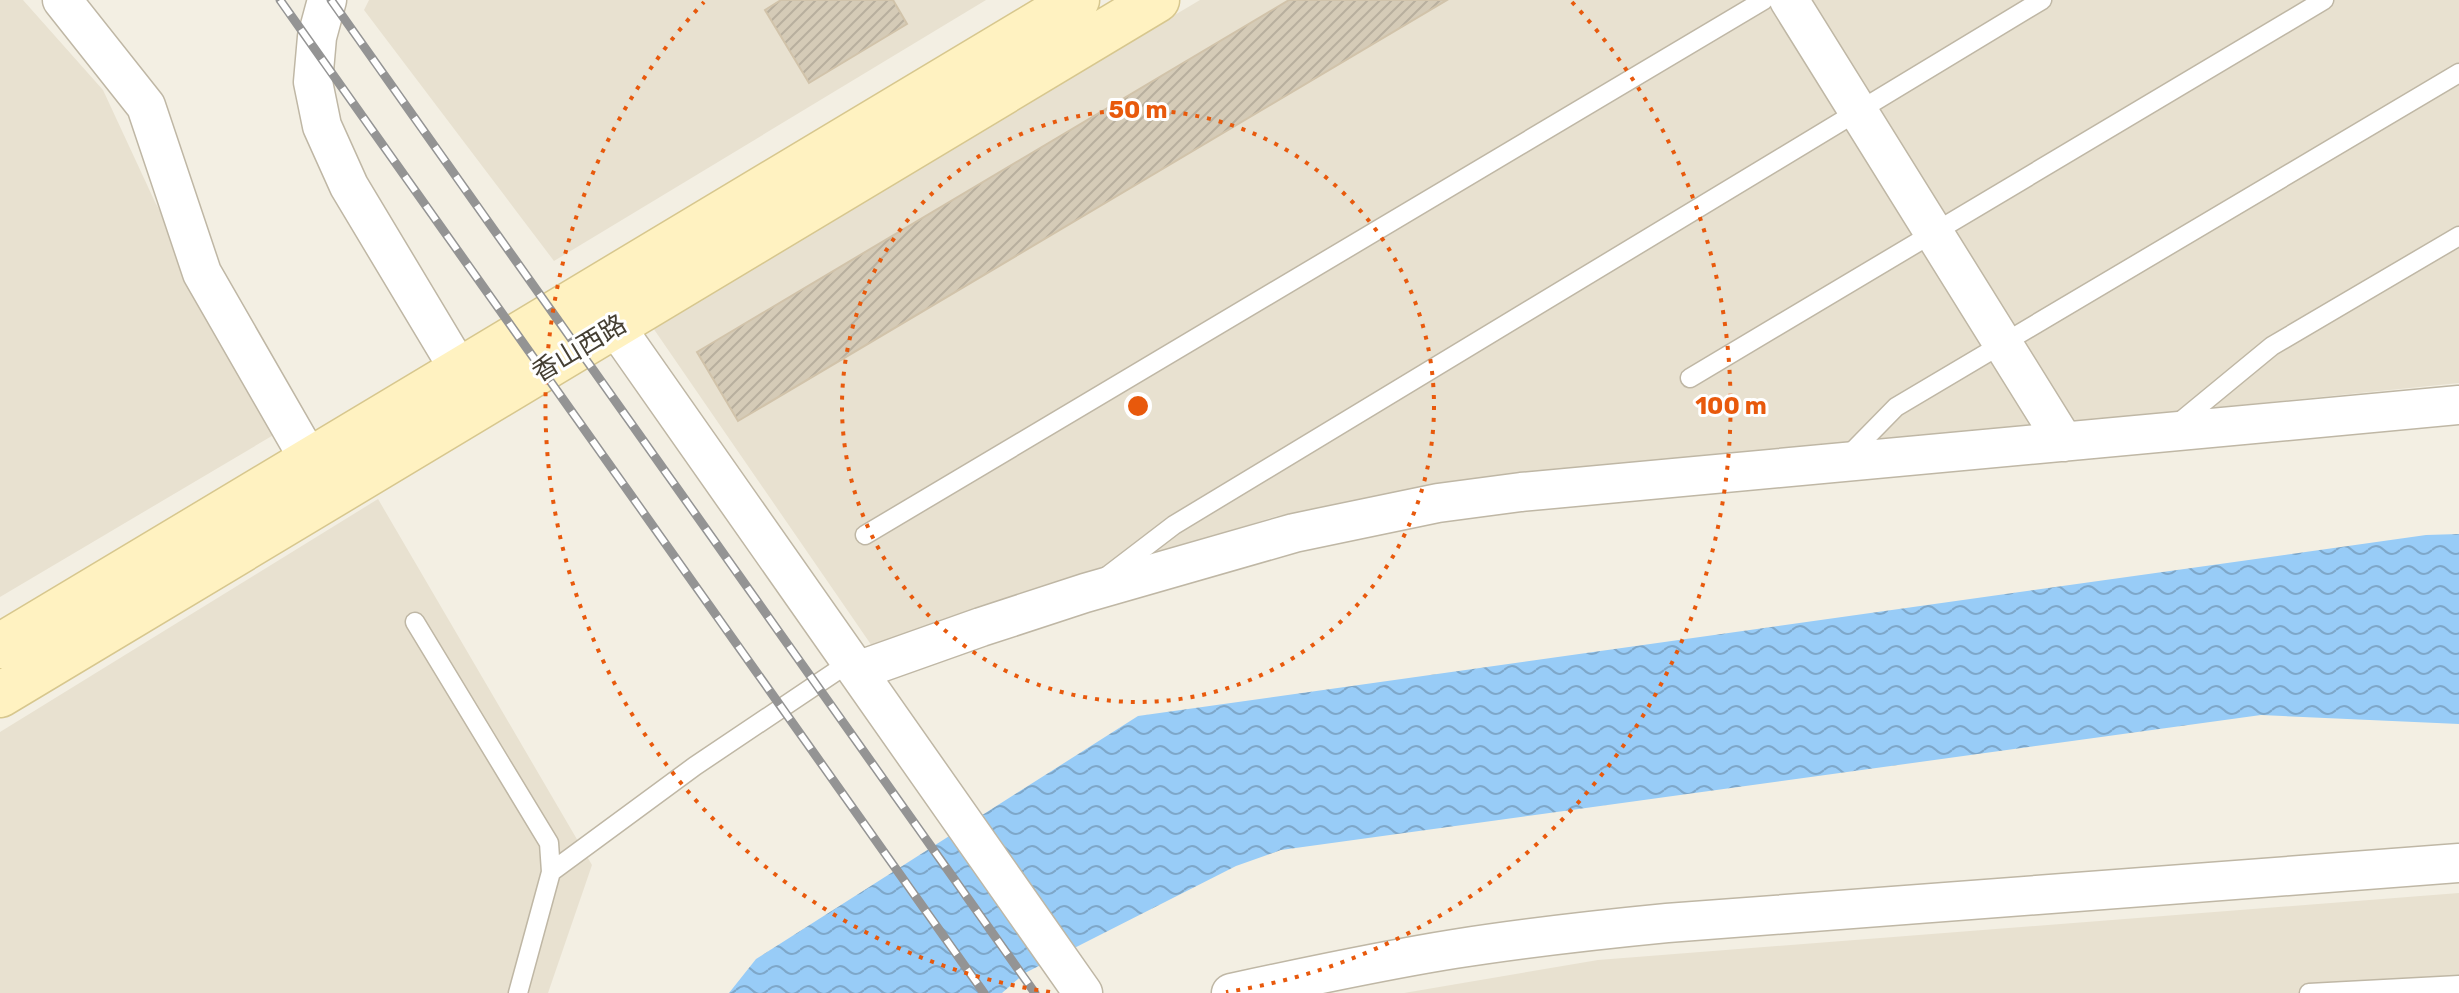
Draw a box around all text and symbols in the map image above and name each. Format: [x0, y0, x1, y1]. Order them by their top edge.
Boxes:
text: 50 m [1109, 96, 1167, 124]
street label: 香山西路 [527, 308, 632, 389]
centre of rings [1124, 392, 1152, 420]
text: 100 m [1695, 392, 1767, 420]

